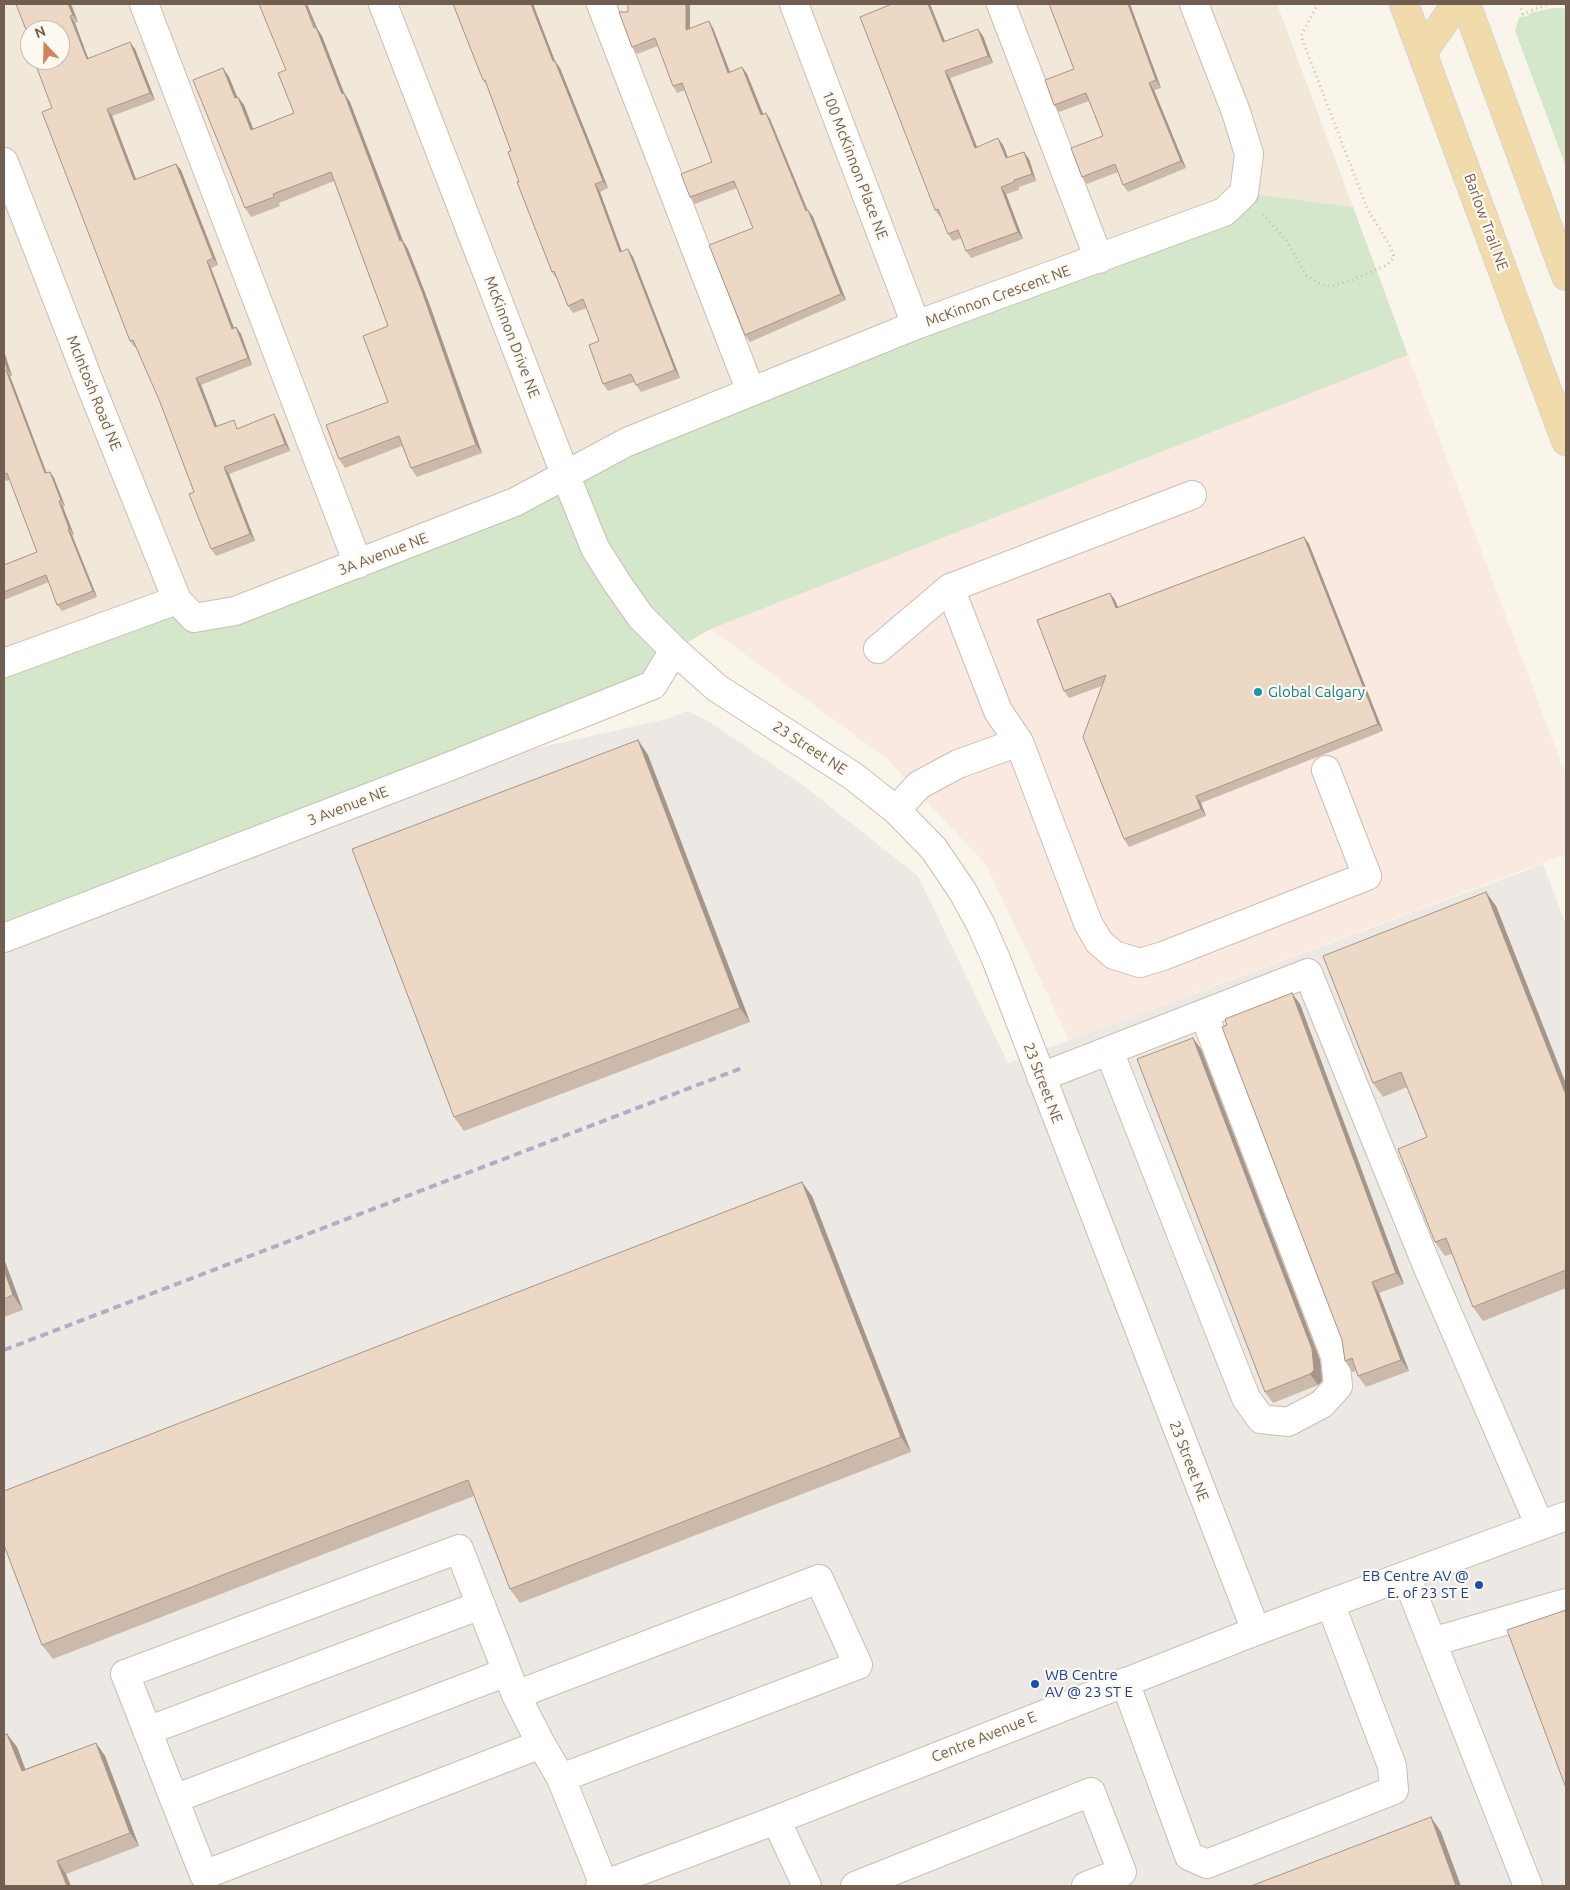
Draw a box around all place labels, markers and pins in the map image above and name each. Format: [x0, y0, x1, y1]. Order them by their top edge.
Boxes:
place label: Global Calgary [1268, 683, 1365, 701]
marker: Global Calgary [1252, 686, 1264, 698]
place label: EB Centre AV @ E. of 23 ST E [1362, 1567, 1469, 1602]
marker: EB Centre AV @ E. of 23 ST E [1473, 1579, 1485, 1591]
place label: WB Centre AV @ 23 ST E [1045, 1666, 1133, 1701]
marker: WB Centre AV @ 23 ST E [1029, 1678, 1041, 1690]

